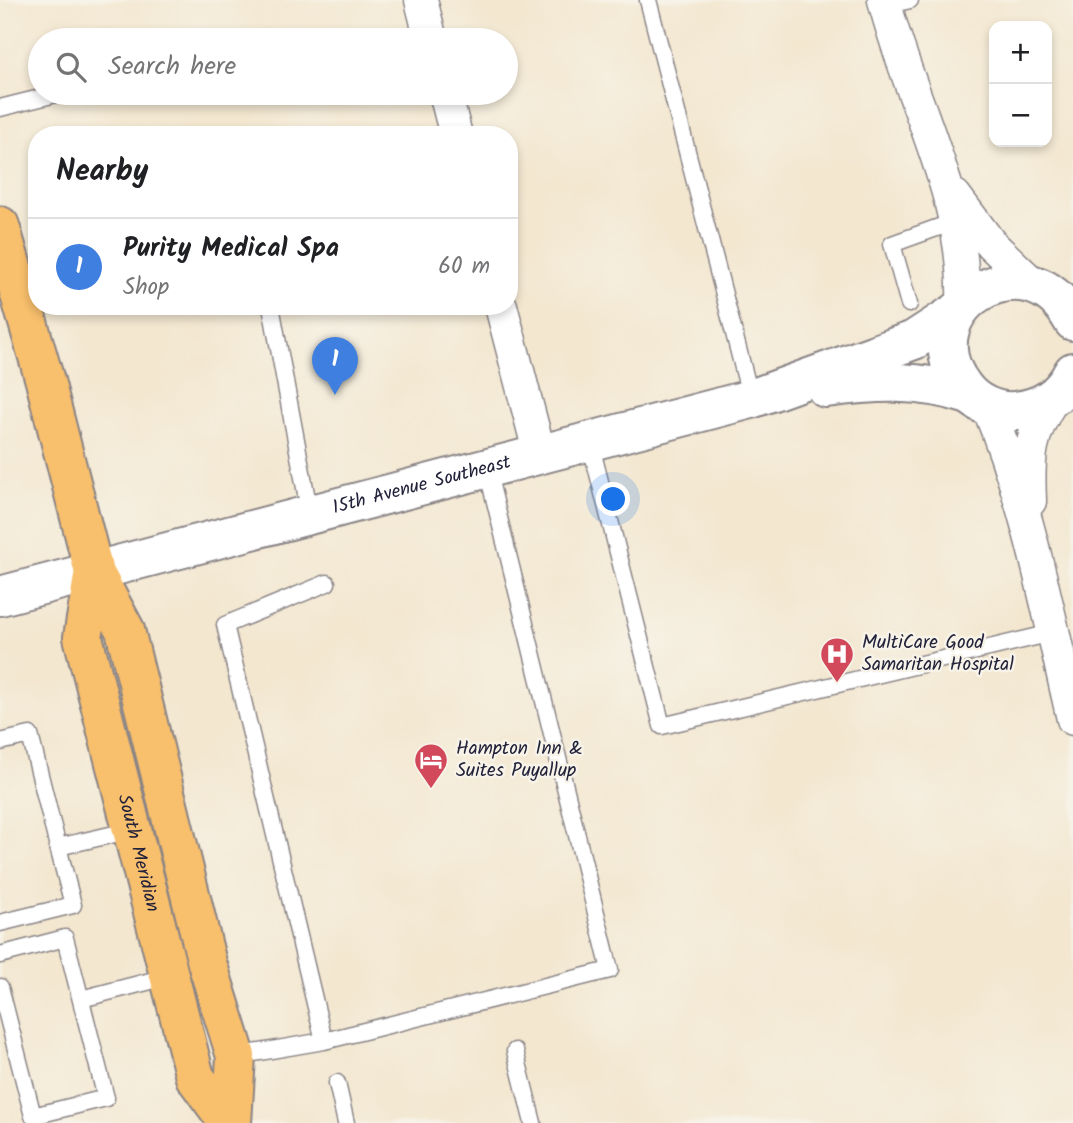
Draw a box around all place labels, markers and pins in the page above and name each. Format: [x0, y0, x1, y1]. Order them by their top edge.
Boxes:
pin: 1 [312, 337, 358, 395]
place label: MultiCare Good Samaritan Hospital [862, 628, 1014, 680]
hospital icon: MultiCare Good Samaritan Hospital [818, 635, 856, 684]
place label: Hampton Inn & Suites Puyallup [456, 734, 583, 786]
hotel icon: Hampton Inn & Suites Puyallup [412, 741, 450, 790]

